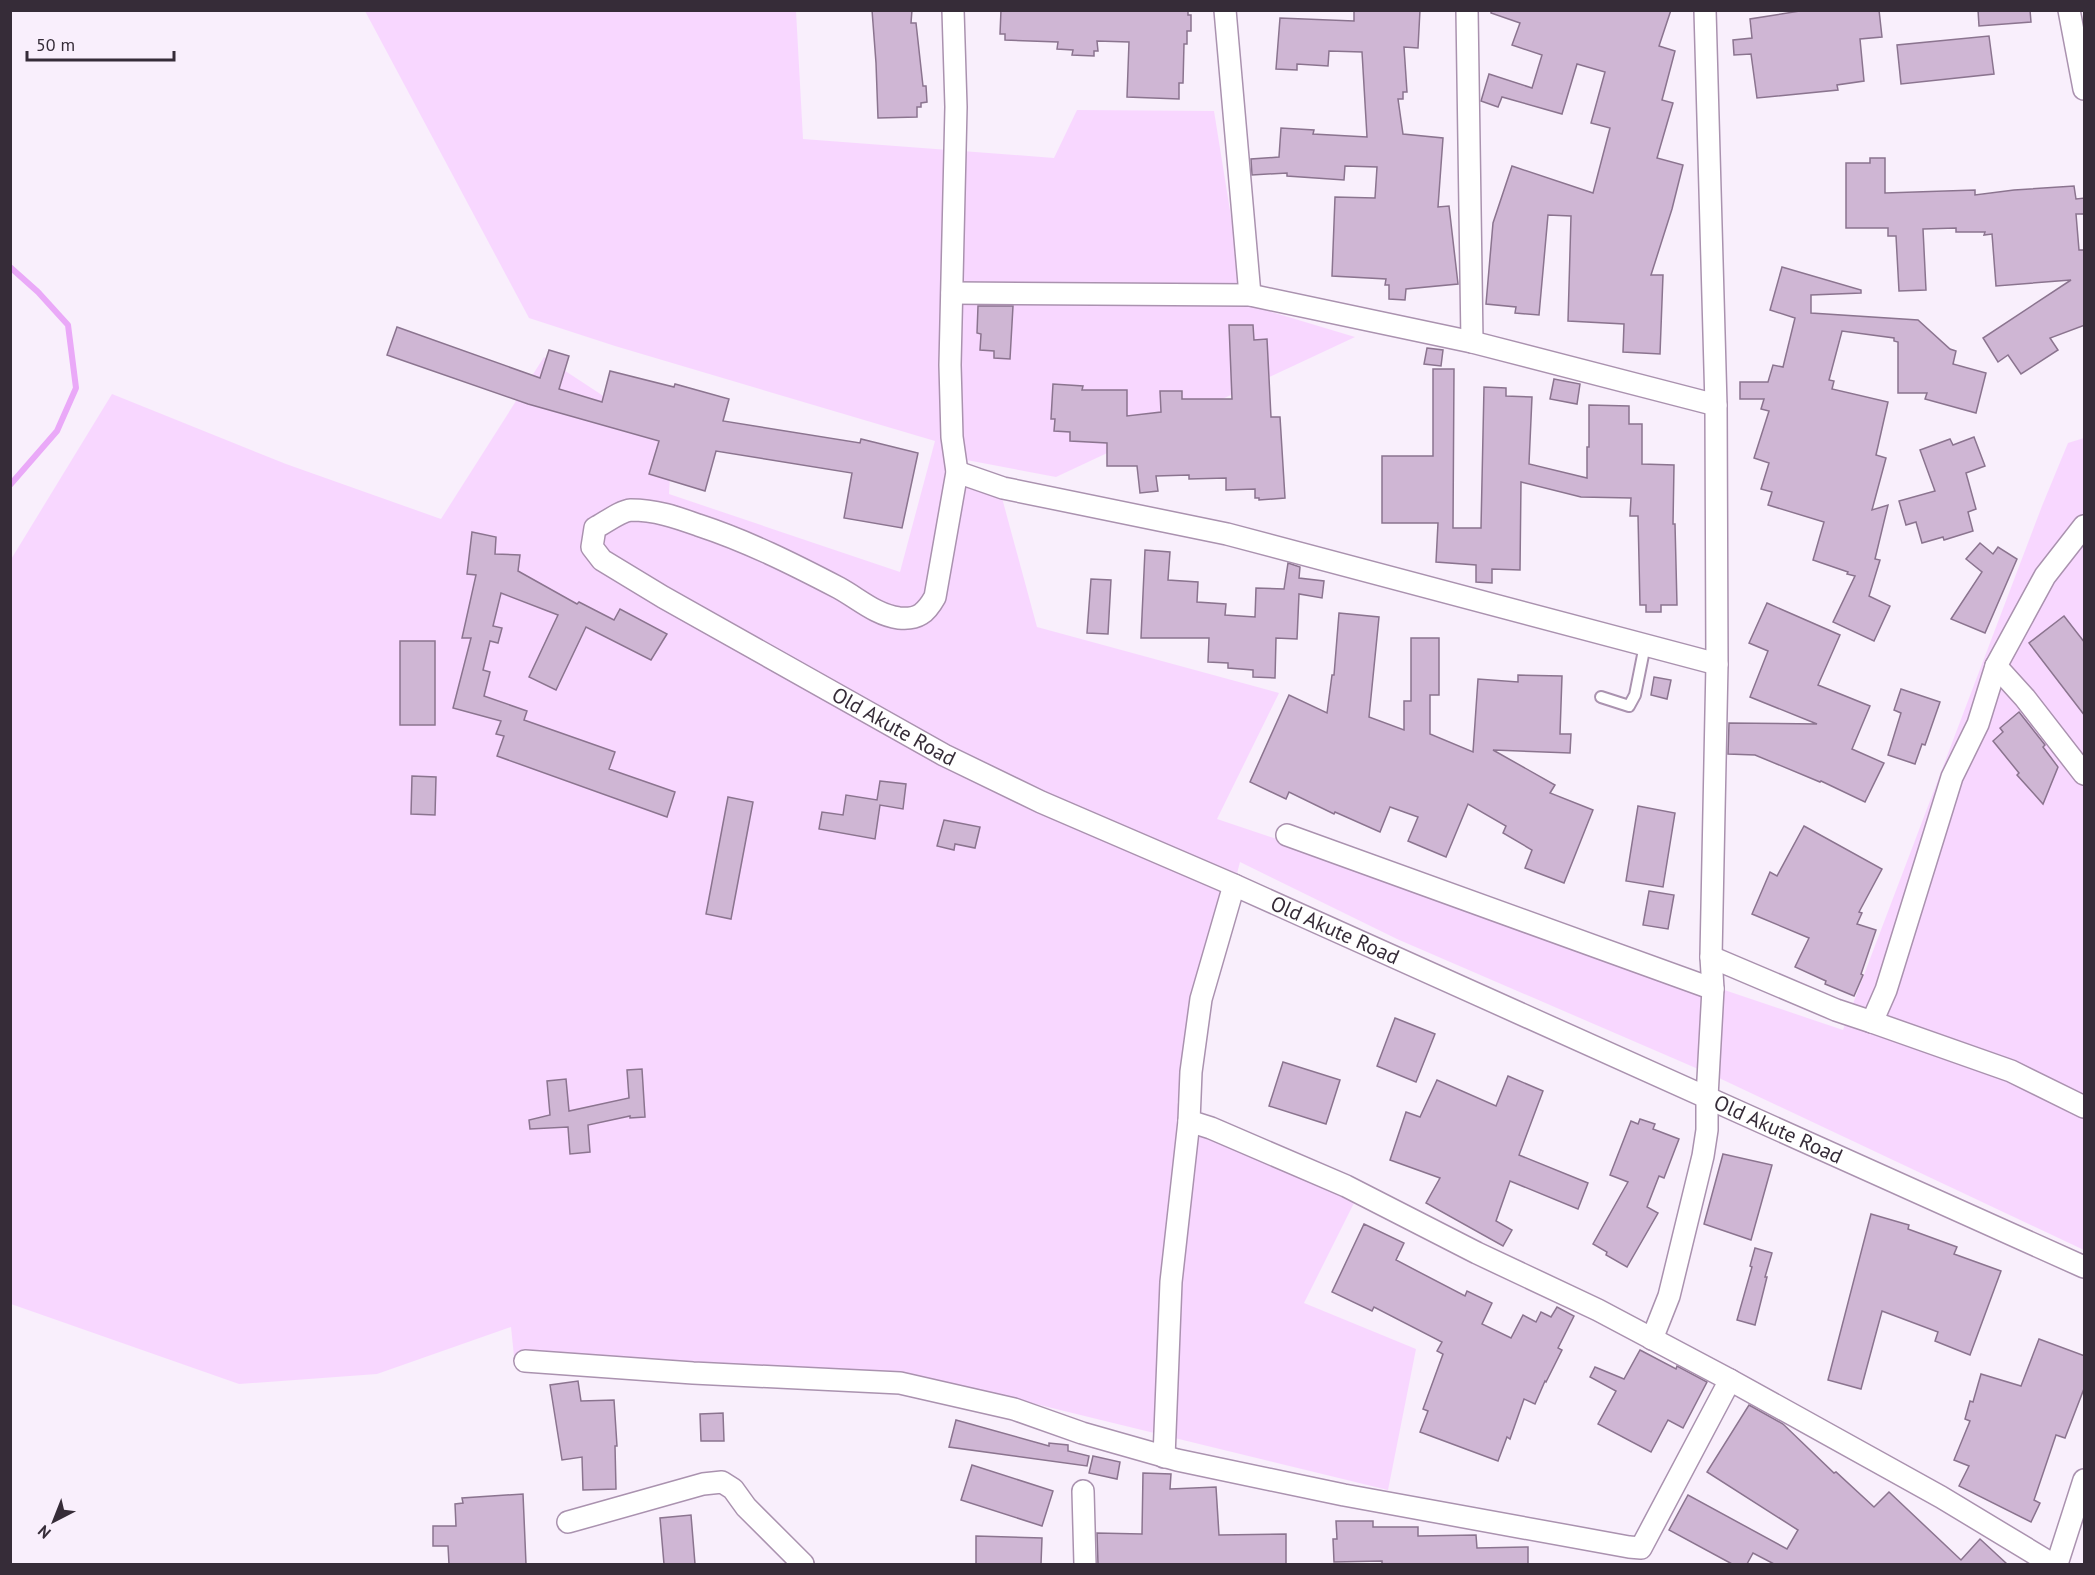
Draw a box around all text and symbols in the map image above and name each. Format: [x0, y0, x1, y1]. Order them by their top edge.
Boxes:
scale bar [27, 24, 174, 62]
text: 50 m [36, 33, 75, 56]
street label: Old Akute Road [827, 681, 960, 772]
street label: Old Akute Road [1267, 889, 1404, 970]
street label: Old Akute Road [1710, 1088, 1847, 1170]
north arrow [24, 1491, 84, 1551]
text: N [33, 1521, 55, 1543]

